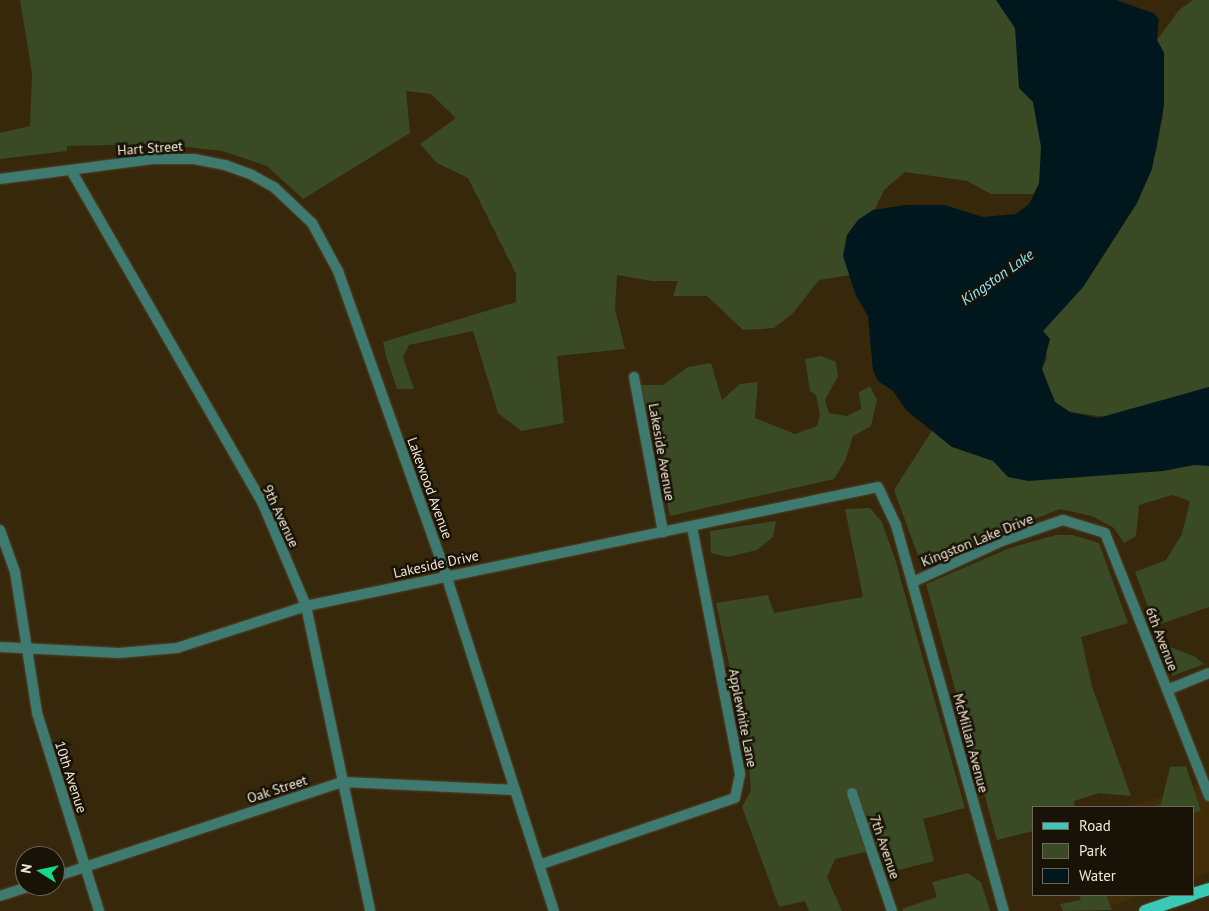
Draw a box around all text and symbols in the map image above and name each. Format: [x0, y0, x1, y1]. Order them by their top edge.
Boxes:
street label: Hart Street [117, 137, 183, 159]
water label: Kingston Lake [957, 245, 1037, 309]
street label: Lakeside Avenue [645, 402, 679, 502]
street label: Lakewood Avenue [404, 435, 456, 541]
street label: 9th Avenue [259, 482, 303, 550]
street label: Kingston Lake Drive [918, 510, 1036, 570]
street label: Lakeside Drive [392, 547, 480, 581]
street label: 6th Avenue [1142, 604, 1182, 674]
street label: Applewhite Lane [725, 667, 761, 769]
street label: McMillan Avenue [950, 691, 992, 795]
street label: 10th Avenue [51, 739, 91, 815]
street label: Oak Street [245, 771, 309, 807]
legend [1032, 806, 1194, 896]
street label: 7th Avenue [866, 813, 904, 881]
text: Road [1079, 816, 1111, 835]
text: Park [1079, 841, 1107, 860]
north arrow [15, 846, 65, 896]
text: N [17, 862, 36, 875]
text: Water [1079, 866, 1116, 885]

